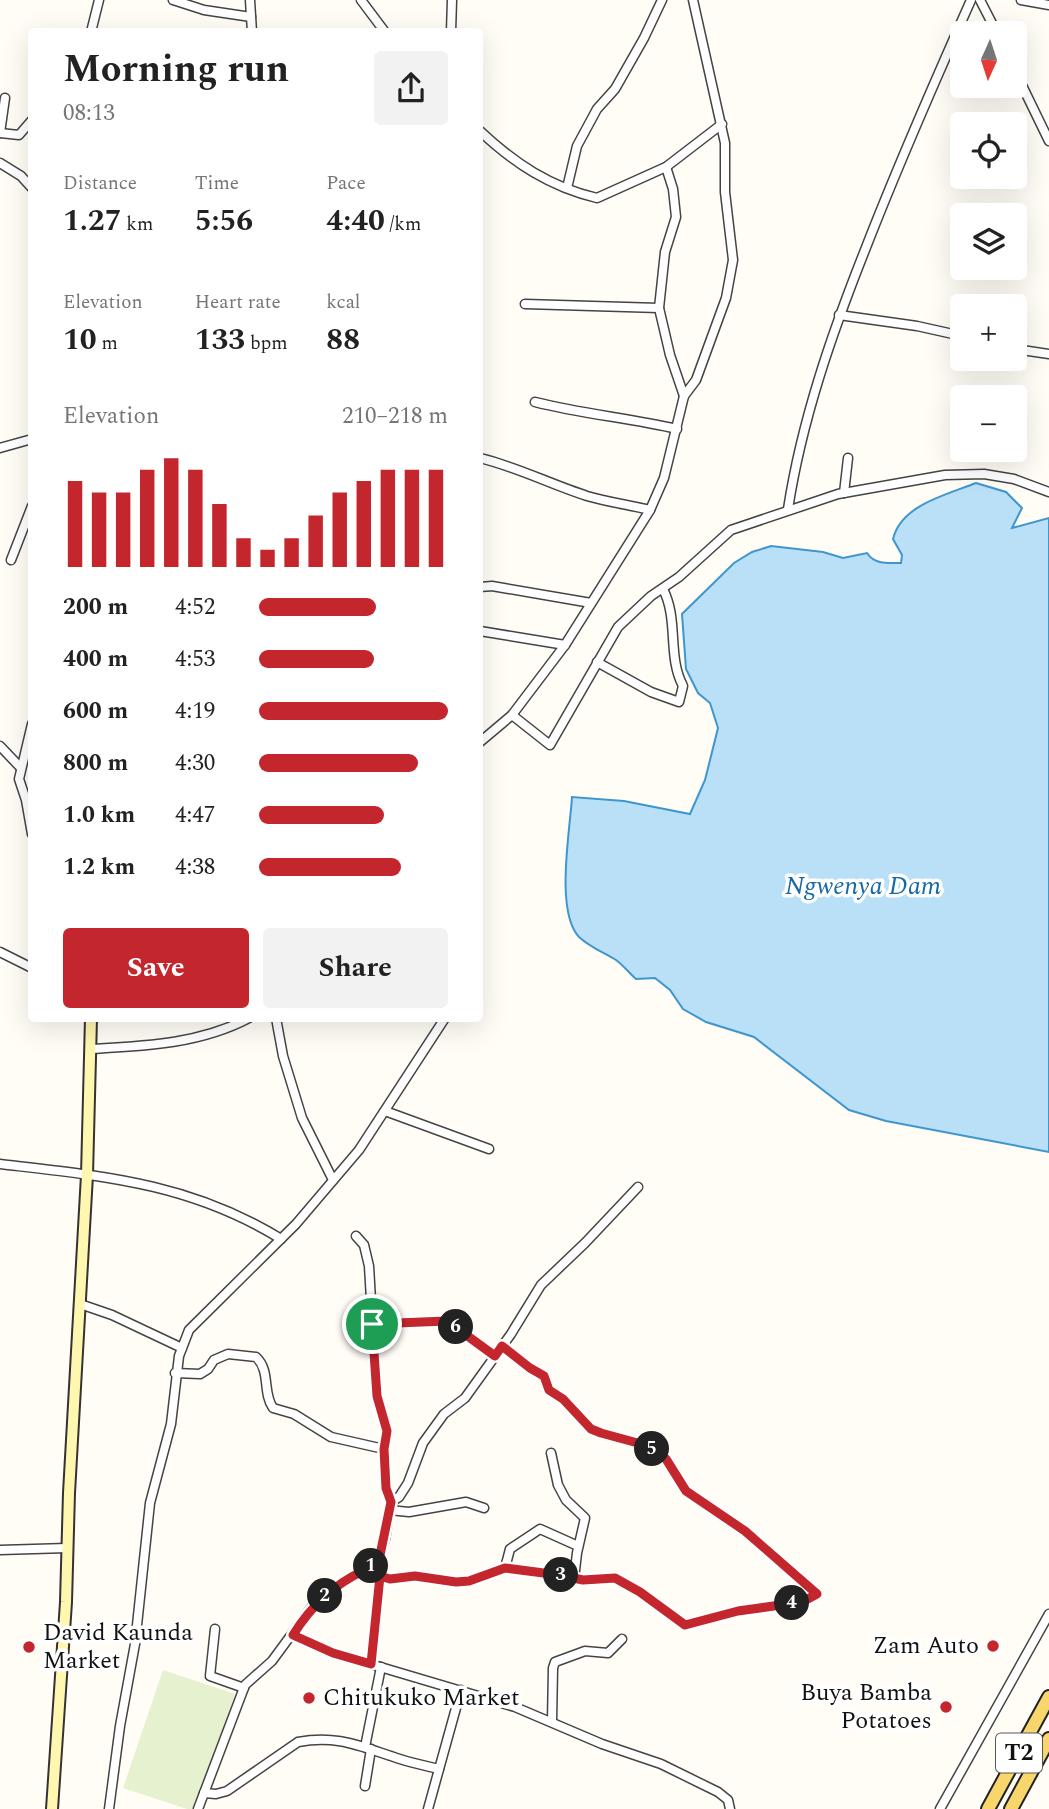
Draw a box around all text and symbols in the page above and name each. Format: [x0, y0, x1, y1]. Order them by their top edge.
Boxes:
north arrow [950, 21, 1027, 98]
map controls [950, 21, 1027, 462]
text: Morning run [63, 41, 289, 99]
button: share [374, 51, 448, 125]
text: 08:13 [63, 96, 115, 131]
button: locate [950, 112, 1027, 189]
text: Distance [63, 169, 137, 198]
text: Time [195, 169, 239, 198]
text: Pace [326, 169, 366, 198]
text: 1.27 [63, 198, 122, 244]
text: 5:56 [195, 198, 253, 244]
text: 4:40 [326, 198, 385, 244]
button: layers [950, 203, 1027, 280]
text: km [122, 210, 153, 239]
text: /km [385, 210, 421, 239]
text: Elevation [63, 288, 143, 317]
text: Heart rate [195, 288, 281, 317]
text: kcal [326, 288, 360, 317]
button: + [950, 294, 1027, 371]
text: 10 [63, 317, 97, 363]
text: 133 [195, 317, 245, 363]
text: 88 [326, 317, 360, 363]
text: m [97, 329, 118, 358]
text: bpm [245, 329, 288, 358]
button: − [950, 385, 1027, 462]
text: Elevation [63, 399, 159, 434]
text: 210–218 m [342, 399, 448, 434]
text: 200 m [63, 590, 128, 625]
text: 4:52 [175, 590, 215, 625]
text: 400 m [63, 642, 128, 677]
text: 4:53 [175, 642, 215, 677]
text: 600 m [63, 694, 128, 729]
text: 4:19 [175, 694, 215, 729]
text: 800 m [63, 746, 128, 781]
text: 4:30 [175, 746, 215, 781]
text: 1.0 km [63, 798, 135, 833]
text: 4:47 [175, 798, 215, 833]
text: 1.2 km [63, 850, 135, 885]
text: 4:38 [175, 850, 215, 885]
water label: Ngwenya Dam [785, 866, 941, 906]
button: Save [63, 928, 249, 1008]
button: Share [263, 928, 448, 1008]
pin [342, 1294, 402, 1354]
icon: arrive [353, 1305, 391, 1343]
pin: 6 [438, 1310, 474, 1344]
text: 6 [450, 1312, 461, 1341]
pin: 5 [634, 1432, 670, 1466]
text: 5 [646, 1434, 657, 1463]
pin: 1 [354, 1548, 388, 1584]
text: 1 [365, 1551, 376, 1580]
pin: 3 [544, 1558, 578, 1592]
text: 3 [555, 1560, 566, 1589]
pin: 2 [308, 1578, 342, 1614]
text: 2 [319, 1581, 330, 1610]
pin: 4 [774, 1586, 810, 1620]
text: 4 [786, 1588, 797, 1617]
place label: David Kaunda Market [43, 1615, 193, 1679]
place label: Zam Auto [873, 1628, 979, 1664]
marker: Zam Auto [985, 1638, 1001, 1654]
marker: David Kaunda Market [21, 1639, 37, 1655]
place label: Buya Bamba Potatoes [800, 1675, 932, 1739]
place label: Chitukuko Market [323, 1680, 520, 1716]
marker: Chitukuko Market [301, 1690, 317, 1706]
marker: Buya Bamba Potatoes [938, 1699, 954, 1715]
road number: T2 [996, 1734, 1042, 1772]

